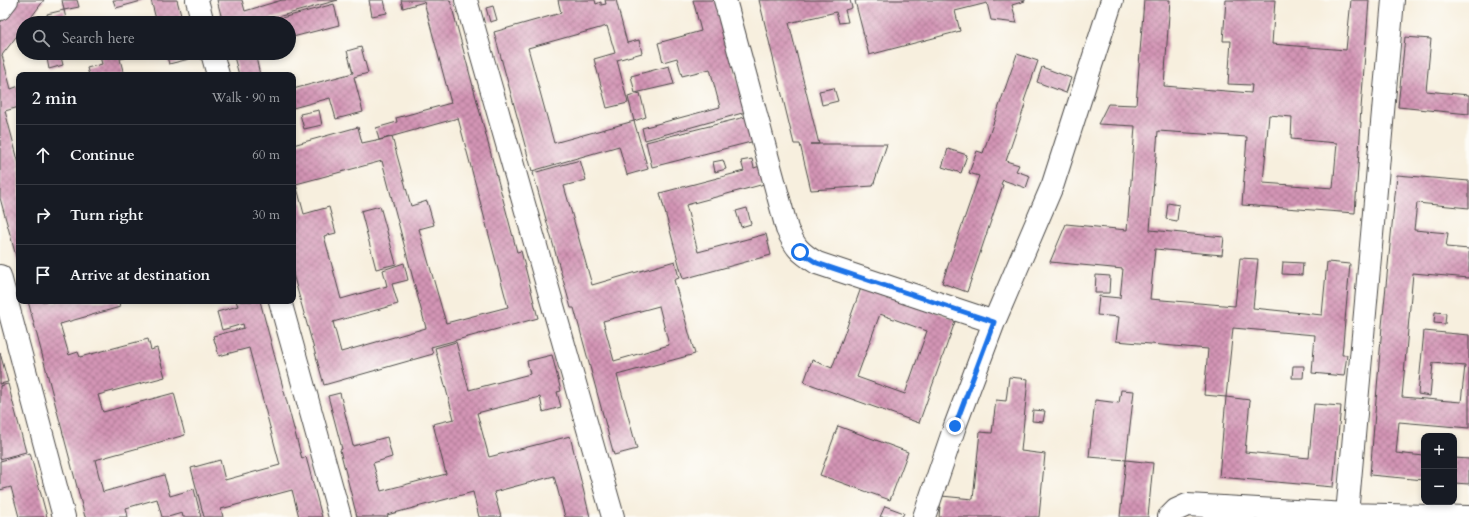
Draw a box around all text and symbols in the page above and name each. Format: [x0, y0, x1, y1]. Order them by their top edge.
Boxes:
search box [16, 16, 296, 60]
icon: search [30, 27, 52, 49]
text: Search here [62, 28, 135, 48]
text: 2 min [32, 87, 77, 110]
text: Walk · 90 m [212, 89, 280, 107]
icon: ahead [32, 144, 54, 166]
text: Continue [70, 145, 135, 165]
text: 60 m [252, 146, 280, 164]
icon: right [32, 204, 54, 226]
text: Turn right [70, 205, 143, 225]
text: 30 m [252, 206, 280, 224]
route start [791, 243, 809, 261]
icon: arrive [32, 264, 54, 286]
text: Arrive at destination [70, 265, 210, 285]
route end [946, 417, 964, 435]
map controls [1421, 433, 1457, 505]
button: + [1421, 433, 1457, 469]
button: − [1421, 469, 1457, 505]

